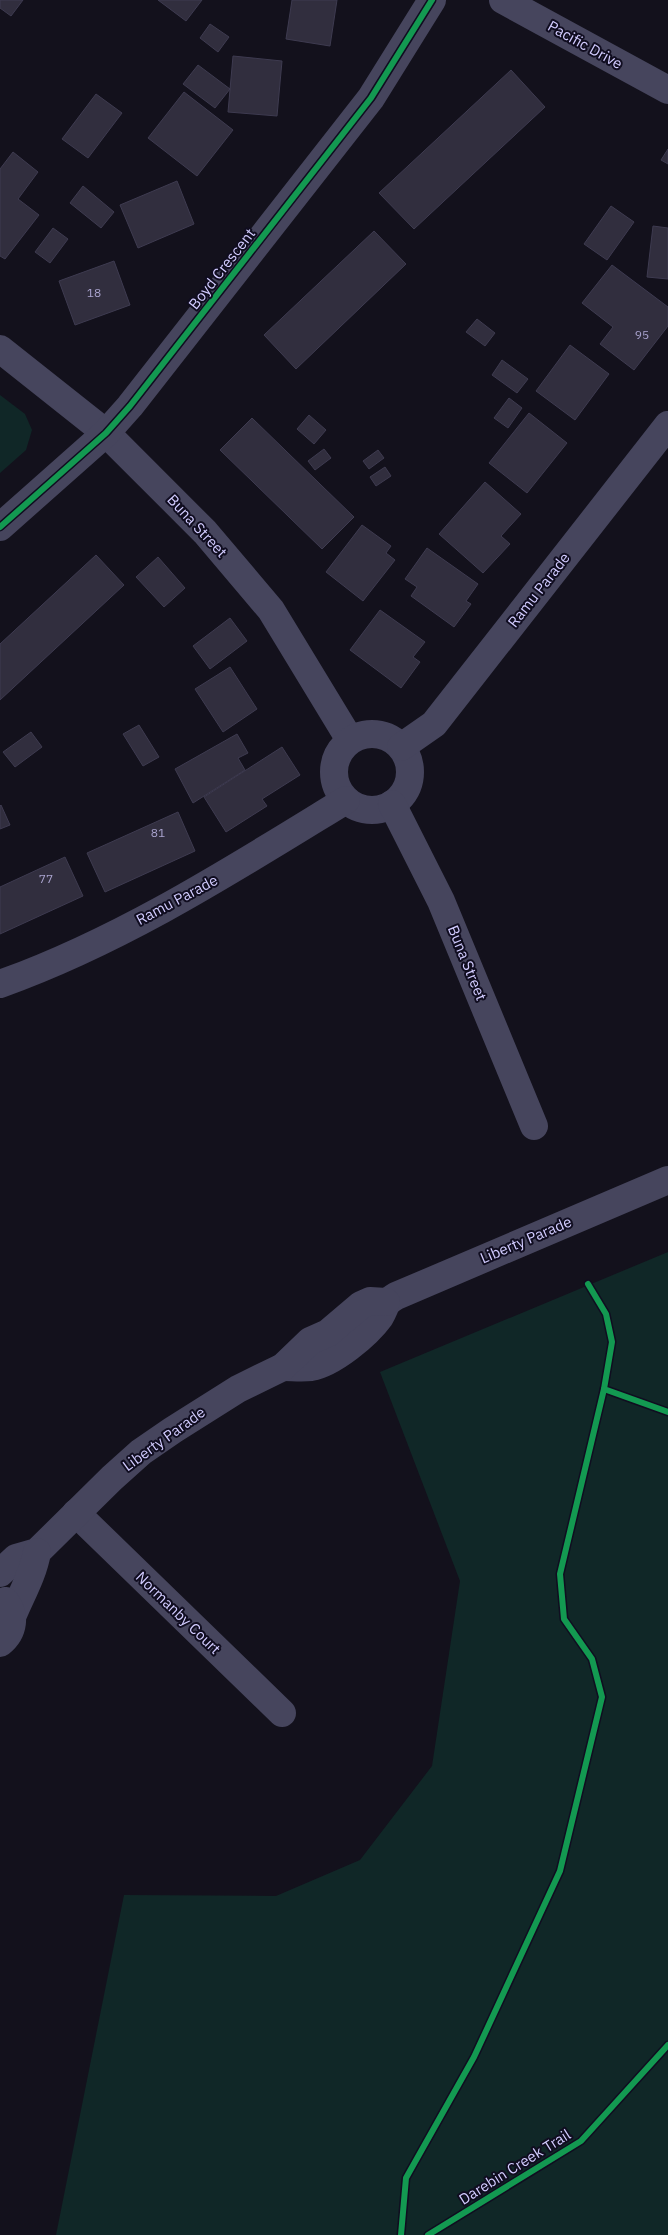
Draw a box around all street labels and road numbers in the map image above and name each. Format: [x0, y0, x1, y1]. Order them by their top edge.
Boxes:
street label: Pacific Drive [544, 16, 626, 73]
street label: Boyd Crescent [184, 224, 259, 313]
street label: Buna Street [163, 490, 231, 561]
street label: Ramu Parade [503, 548, 574, 631]
street label: Ramu Parade [133, 870, 221, 929]
street label: Buna Street [444, 922, 491, 1003]
street label: Liberty Parade [477, 1212, 574, 1267]
street label: Liberty Parade [119, 1402, 209, 1475]
street label: Normanby Court [132, 1567, 225, 1658]
street label: Darebin Creek Trail [455, 2125, 574, 2209]

